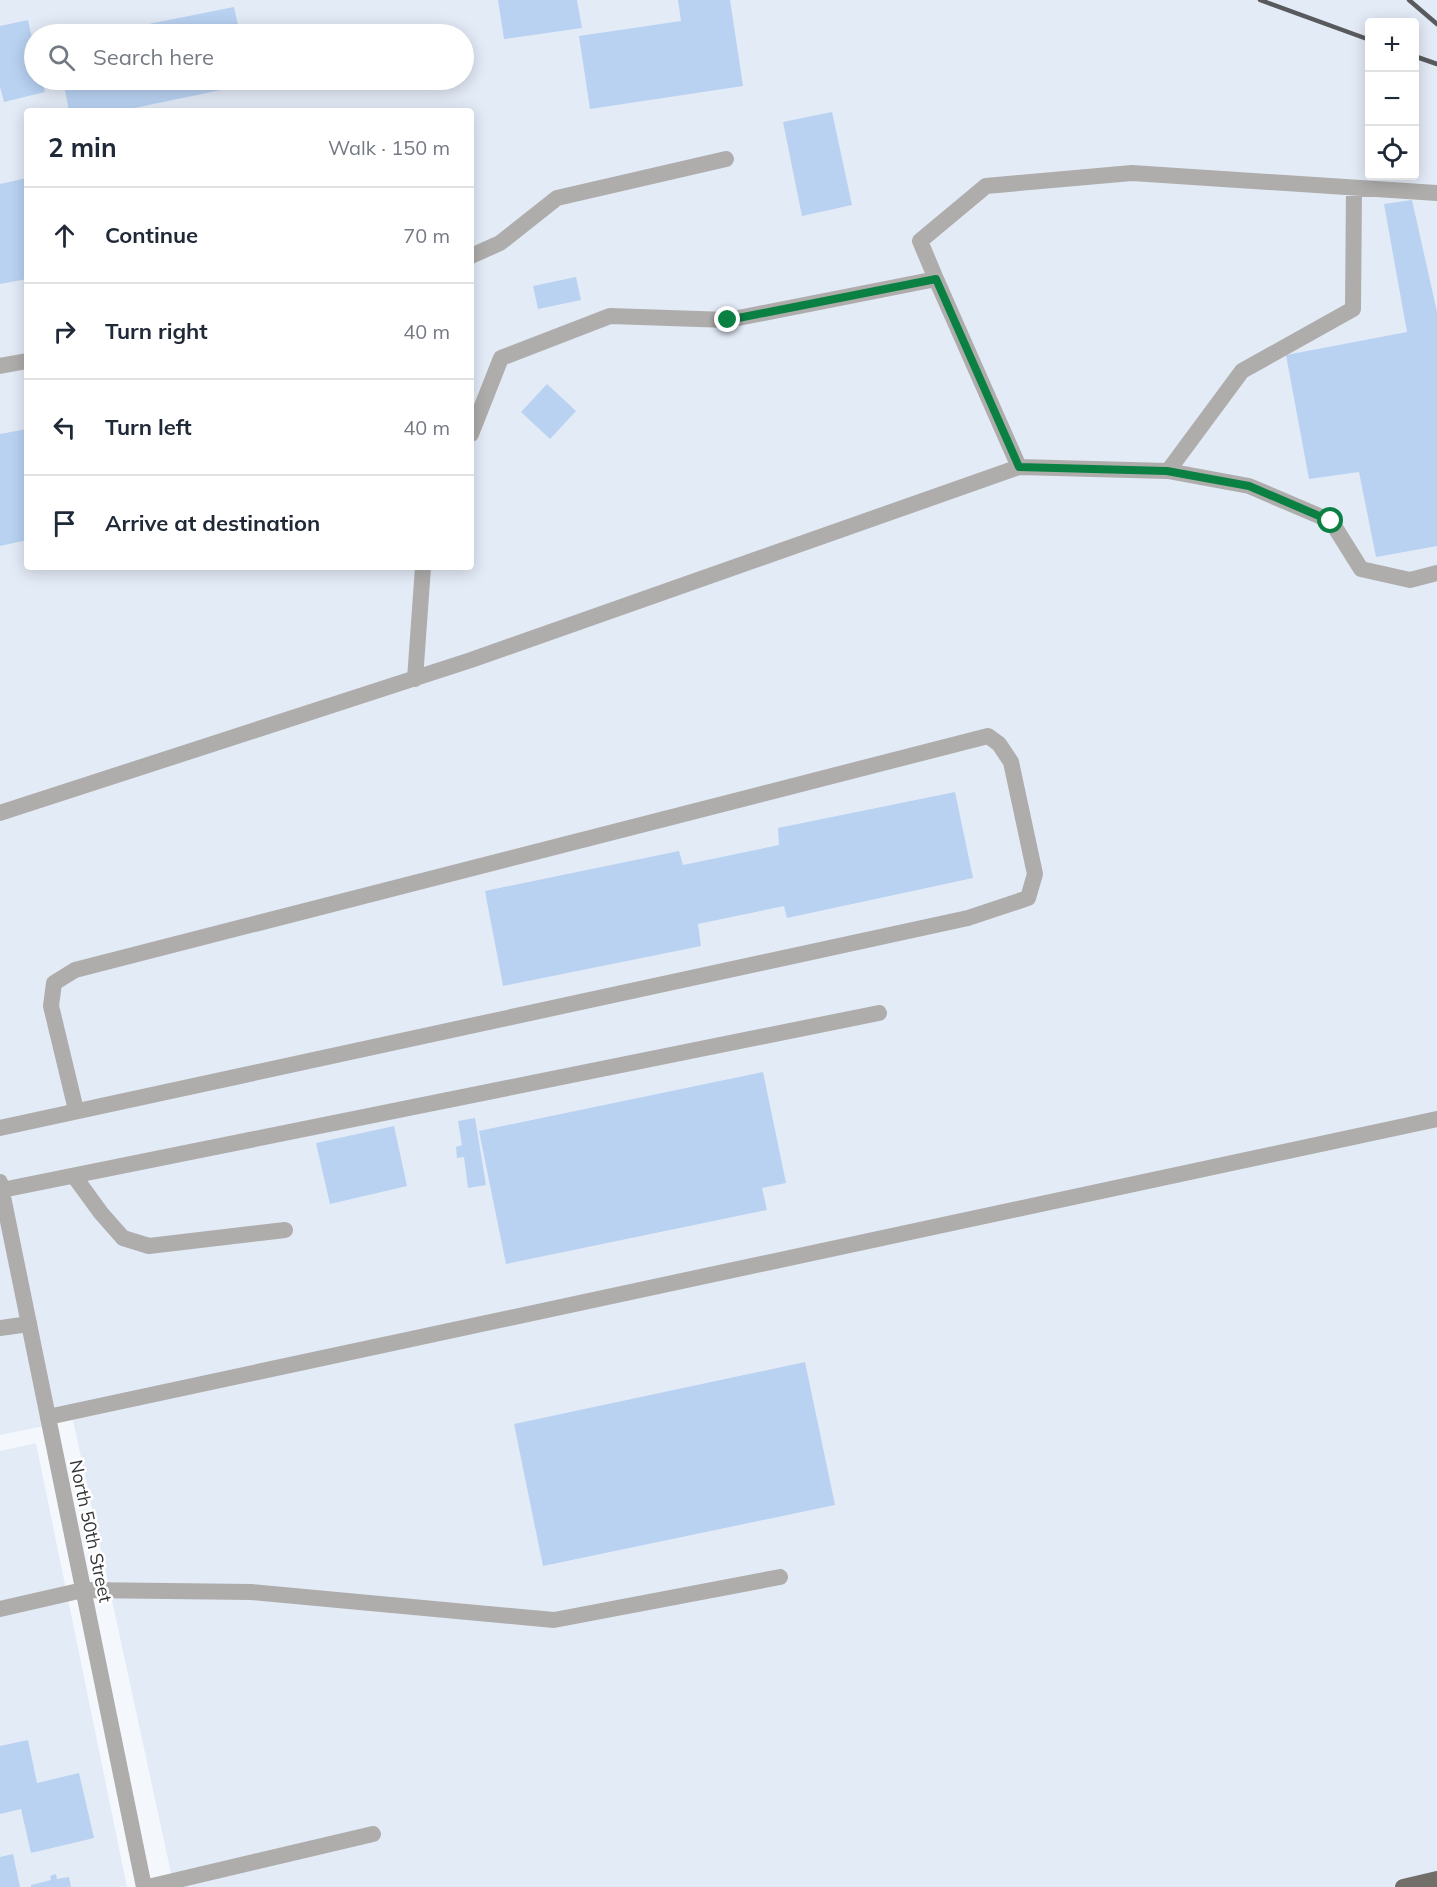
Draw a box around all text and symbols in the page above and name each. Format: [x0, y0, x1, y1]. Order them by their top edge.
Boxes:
map controls [1365, 18, 1419, 180]
button: + [1365, 18, 1419, 72]
search box [24, 24, 474, 90]
icon: search [45, 41, 78, 74]
text: Search here [93, 43, 214, 71]
button: − [1365, 72, 1419, 126]
button: locate [1365, 126, 1419, 180]
text: 2 min [48, 131, 117, 164]
text: Walk · 150 m [328, 135, 450, 160]
icon: ahead [48, 219, 81, 252]
text: Continue [105, 221, 198, 249]
text: 70 m [403, 223, 450, 248]
route end [714, 306, 740, 332]
icon: right [48, 315, 81, 348]
text: Turn right [105, 317, 208, 345]
text: 40 m [403, 319, 450, 344]
icon: left [48, 411, 81, 444]
text: Turn left [105, 413, 192, 441]
text: 40 m [403, 415, 450, 440]
icon: arrive [48, 507, 81, 540]
route start [1317, 507, 1343, 533]
text: Arrive at destination [105, 509, 320, 537]
street label: North 50th Street [65, 1458, 117, 1604]

